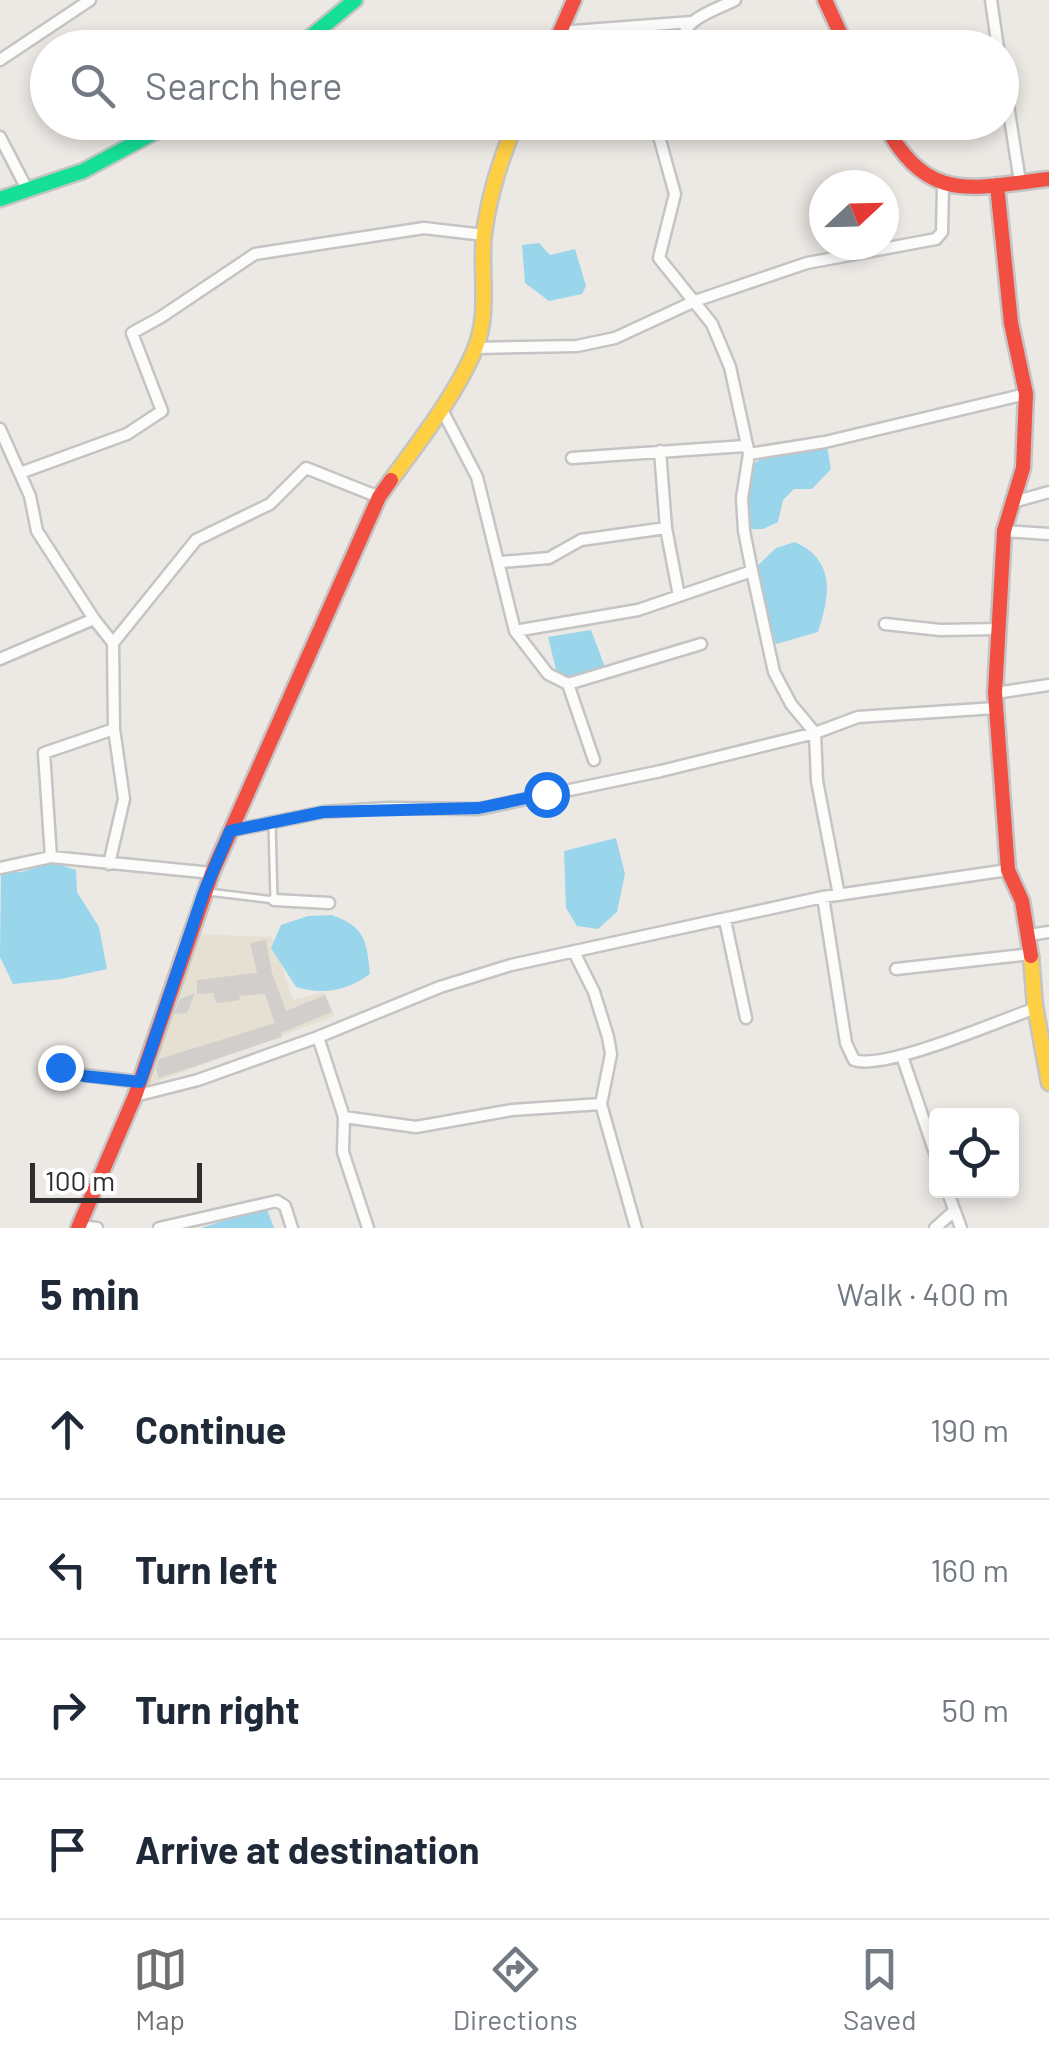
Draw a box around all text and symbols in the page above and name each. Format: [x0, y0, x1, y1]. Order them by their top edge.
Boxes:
search box [30, 30, 1019, 140]
icon: search [65, 58, 120, 113]
text: Search here [145, 62, 343, 108]
north arrow [809, 170, 899, 260]
route start [524, 772, 570, 818]
route end [38, 1045, 84, 1091]
map controls [929, 1108, 1019, 1198]
button: locate [929, 1108, 1019, 1198]
scale bar [30, 1158, 202, 1202]
text: 100 m [45, 1163, 115, 1197]
text: 5 min [40, 1268, 140, 1318]
text: Walk · 400 m [836, 1274, 1009, 1312]
icon: ahead [40, 1402, 95, 1457]
text: Continue [135, 1406, 286, 1452]
text: 190 m [930, 1410, 1009, 1448]
icon: left [40, 1542, 95, 1597]
text: Turn left [135, 1546, 278, 1592]
text: 160 m [930, 1550, 1009, 1588]
icon: right [40, 1682, 95, 1737]
text: Turn right [135, 1686, 300, 1732]
text: 50 m [942, 1690, 1009, 1728]
icon: arrive [40, 1822, 95, 1877]
text: Arrive at destination [135, 1826, 480, 1872]
tab: Map [133, 1942, 188, 2036]
tab: Directions [453, 1942, 578, 2036]
tab: Saved [843, 1942, 916, 2036]

